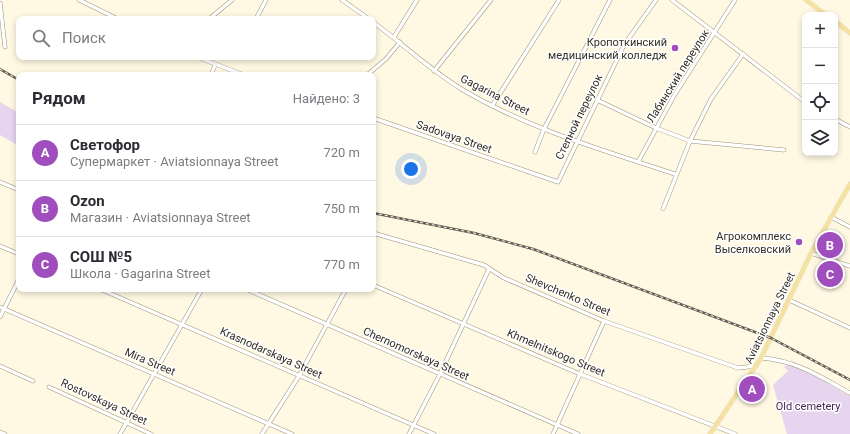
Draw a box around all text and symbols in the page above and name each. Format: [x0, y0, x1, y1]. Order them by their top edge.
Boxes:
map controls [802, 12, 838, 156]
button: + [802, 12, 838, 48]
search box [16, 16, 376, 60]
icon: search [30, 27, 52, 49]
street label: Лабинский переулок [644, 27, 712, 125]
text: Поиск [62, 29, 106, 47]
place label: Кропоткинский медицинский колледж [548, 36, 668, 62]
marker: Кропоткинский медицинский колледж [670, 43, 680, 53]
button: − [802, 48, 838, 84]
street label: Gagarina Street [458, 72, 532, 118]
street label: Степной переулок [553, 72, 605, 162]
button: locate [802, 84, 838, 120]
text: Рядом [32, 88, 86, 108]
text: Найдено: 3 [293, 91, 360, 106]
street label: Sadovaya Street [415, 118, 494, 156]
button: layers [802, 120, 838, 156]
text: Светофор [70, 136, 140, 154]
text: A [41, 145, 49, 160]
text: 720 m [323, 145, 360, 160]
text: Супермаркет · Aviatsionnaya Street [70, 154, 278, 169]
your location [401, 159, 421, 179]
text: Ozon [70, 192, 105, 210]
text: B [41, 201, 49, 216]
text: 750 m [323, 201, 360, 216]
text: Магазин · Aviatsionnaya Street [70, 210, 251, 225]
place label: Агрокомплекс Выселковский [715, 230, 791, 256]
pin: B [817, 230, 843, 260]
marker: Агрокомплекс Выселковский [794, 237, 804, 247]
text: СОШ №5 [70, 248, 132, 266]
text: C [41, 257, 49, 272]
text: 770 m [323, 257, 360, 272]
pin: C [817, 259, 843, 289]
text: Школа · Gagarina Street [70, 266, 211, 281]
street label: Aviatsionnaya Street [742, 270, 798, 366]
street label: Shevchenko Street [524, 271, 613, 319]
street label: Krasnodarskaya Street [218, 325, 324, 382]
street label: Chernomorskaya Street [361, 325, 471, 383]
street label: Khmelnitskogo Street [505, 326, 607, 380]
street label: Mira Street [123, 346, 178, 379]
pin: A [739, 374, 765, 404]
street label: Rostovskaya Street [59, 376, 150, 428]
park label: Old cemetery [776, 400, 841, 413]

